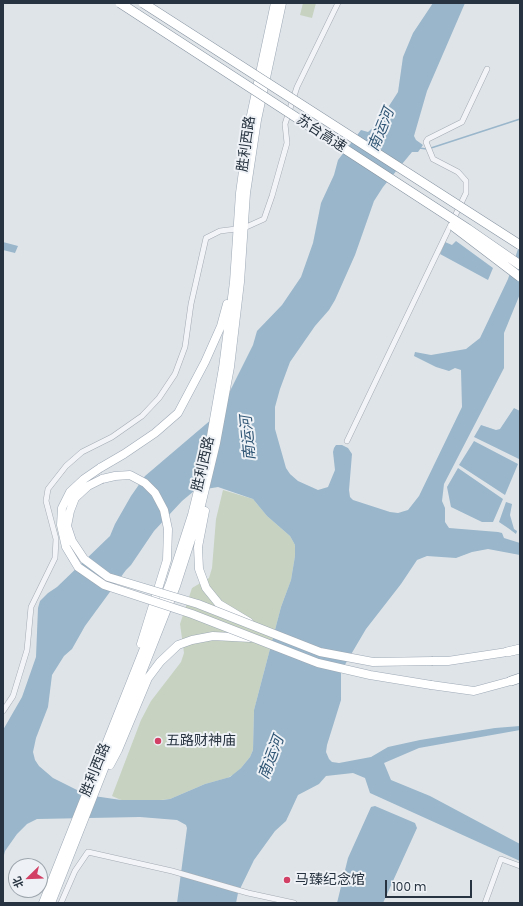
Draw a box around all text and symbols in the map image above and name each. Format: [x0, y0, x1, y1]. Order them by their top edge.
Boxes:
water label: 南运河 [365, 106, 399, 154]
street label: 苏台高速 [293, 112, 349, 156]
street label: 胜利西路 [235, 115, 259, 173]
water label: 南运河 [238, 415, 260, 461]
street label: 胜利西路 [190, 435, 218, 493]
place label: 五路财神庙 [166, 733, 236, 749]
water label: 南运河 [256, 734, 288, 782]
marker: 五路财神庙 [153, 736, 163, 746]
street label: 胜利西路 [78, 741, 114, 799]
north arrow [8, 858, 48, 898]
place label: 马臻纪念馆 [295, 872, 365, 888]
scale bar [387, 872, 474, 898]
text: 北 [8, 874, 27, 890]
marker: 马臻纪念馆 [282, 875, 292, 885]
text: 100 m [392, 878, 426, 895]

